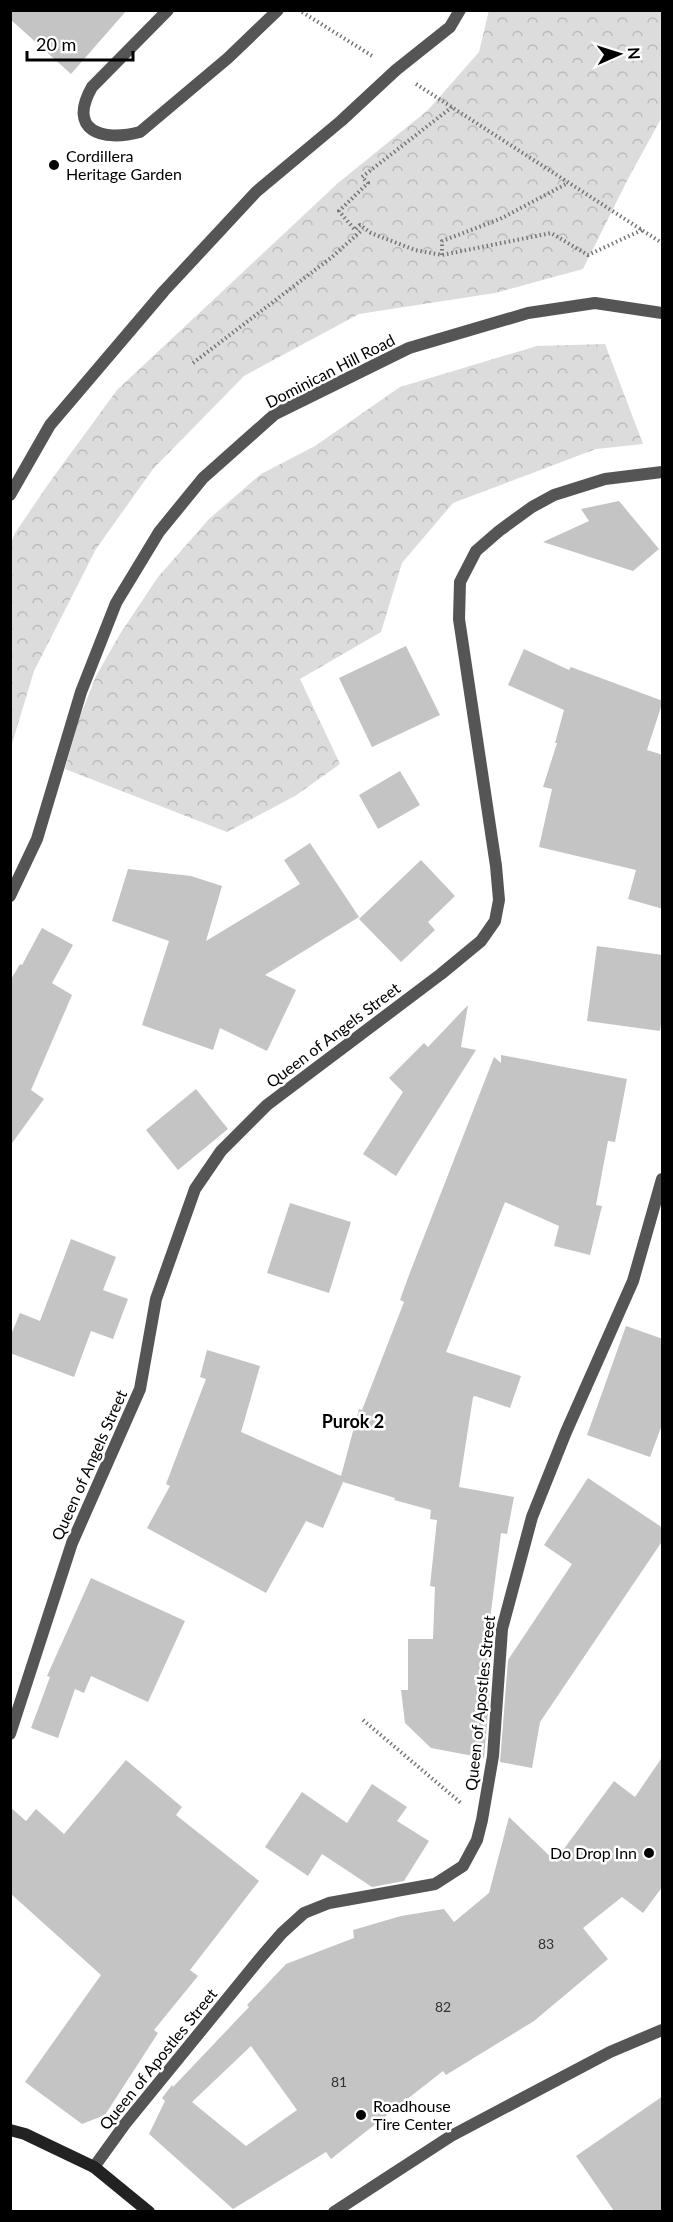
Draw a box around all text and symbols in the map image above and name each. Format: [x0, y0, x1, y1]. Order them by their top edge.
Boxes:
scale bar [27, 24, 134, 62]
north arrow [589, 24, 649, 84]
text: 20 m [36, 33, 76, 55]
text: N [625, 47, 644, 60]
place label: Cordillera Heritage Garden [66, 146, 182, 183]
marker: Cordillera Heritage Garden [47, 158, 61, 172]
street label: Dominican Hill Road [262, 330, 398, 411]
street label: Queen of Angels Street [262, 978, 404, 1091]
street label: Queen of Angels Street [47, 1386, 130, 1543]
district label: Purok 2 [322, 1410, 384, 1432]
street label: Queen of Apostles Street [461, 1614, 498, 1792]
place label: Do Drop Inn [550, 1843, 637, 1862]
marker: Do Drop Inn [642, 1846, 656, 1860]
house number: 83 [538, 1935, 554, 1952]
street label: Queen of Apostles Street [95, 1984, 221, 2133]
house number: 82 [435, 1998, 451, 2015]
house number: 81 [331, 2073, 347, 2090]
place label: Roadhouse Tire Center [373, 2096, 452, 2133]
marker: Roadhouse Tire Center [354, 2108, 368, 2122]

